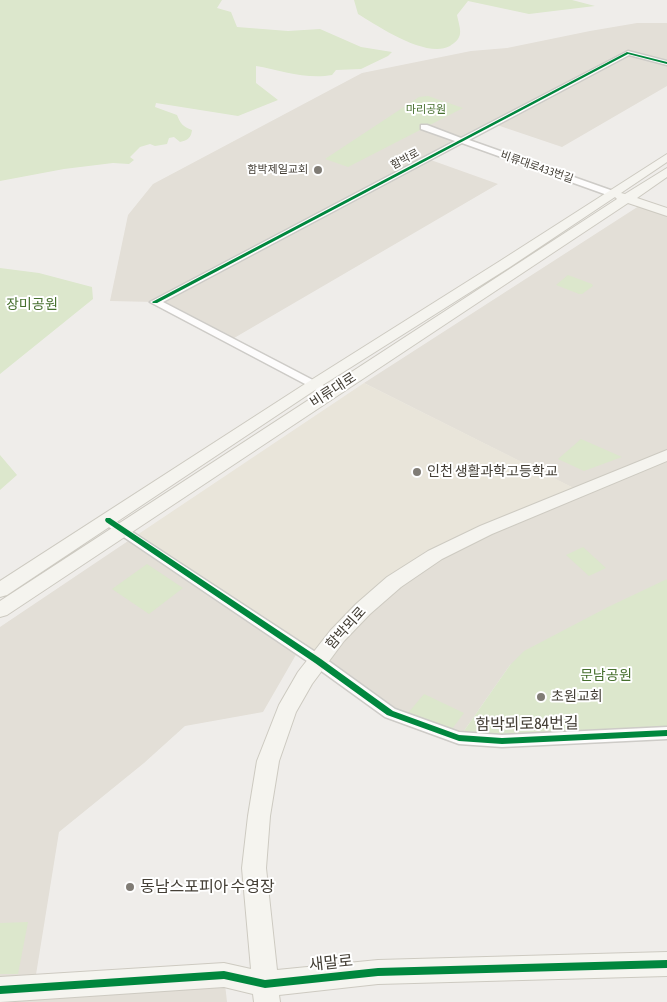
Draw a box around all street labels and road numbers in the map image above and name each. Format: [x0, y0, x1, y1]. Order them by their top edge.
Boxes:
street label: 함박로 [388, 146, 422, 172]
street label: 비류대로433번길 [499, 148, 575, 186]
street label: 비류대로 [307, 369, 359, 411]
street label: 함박뫼로 [323, 603, 369, 653]
street label: 함박뫼로84번길 [475, 713, 579, 735]
street label: 새말로 [308, 951, 354, 975]

